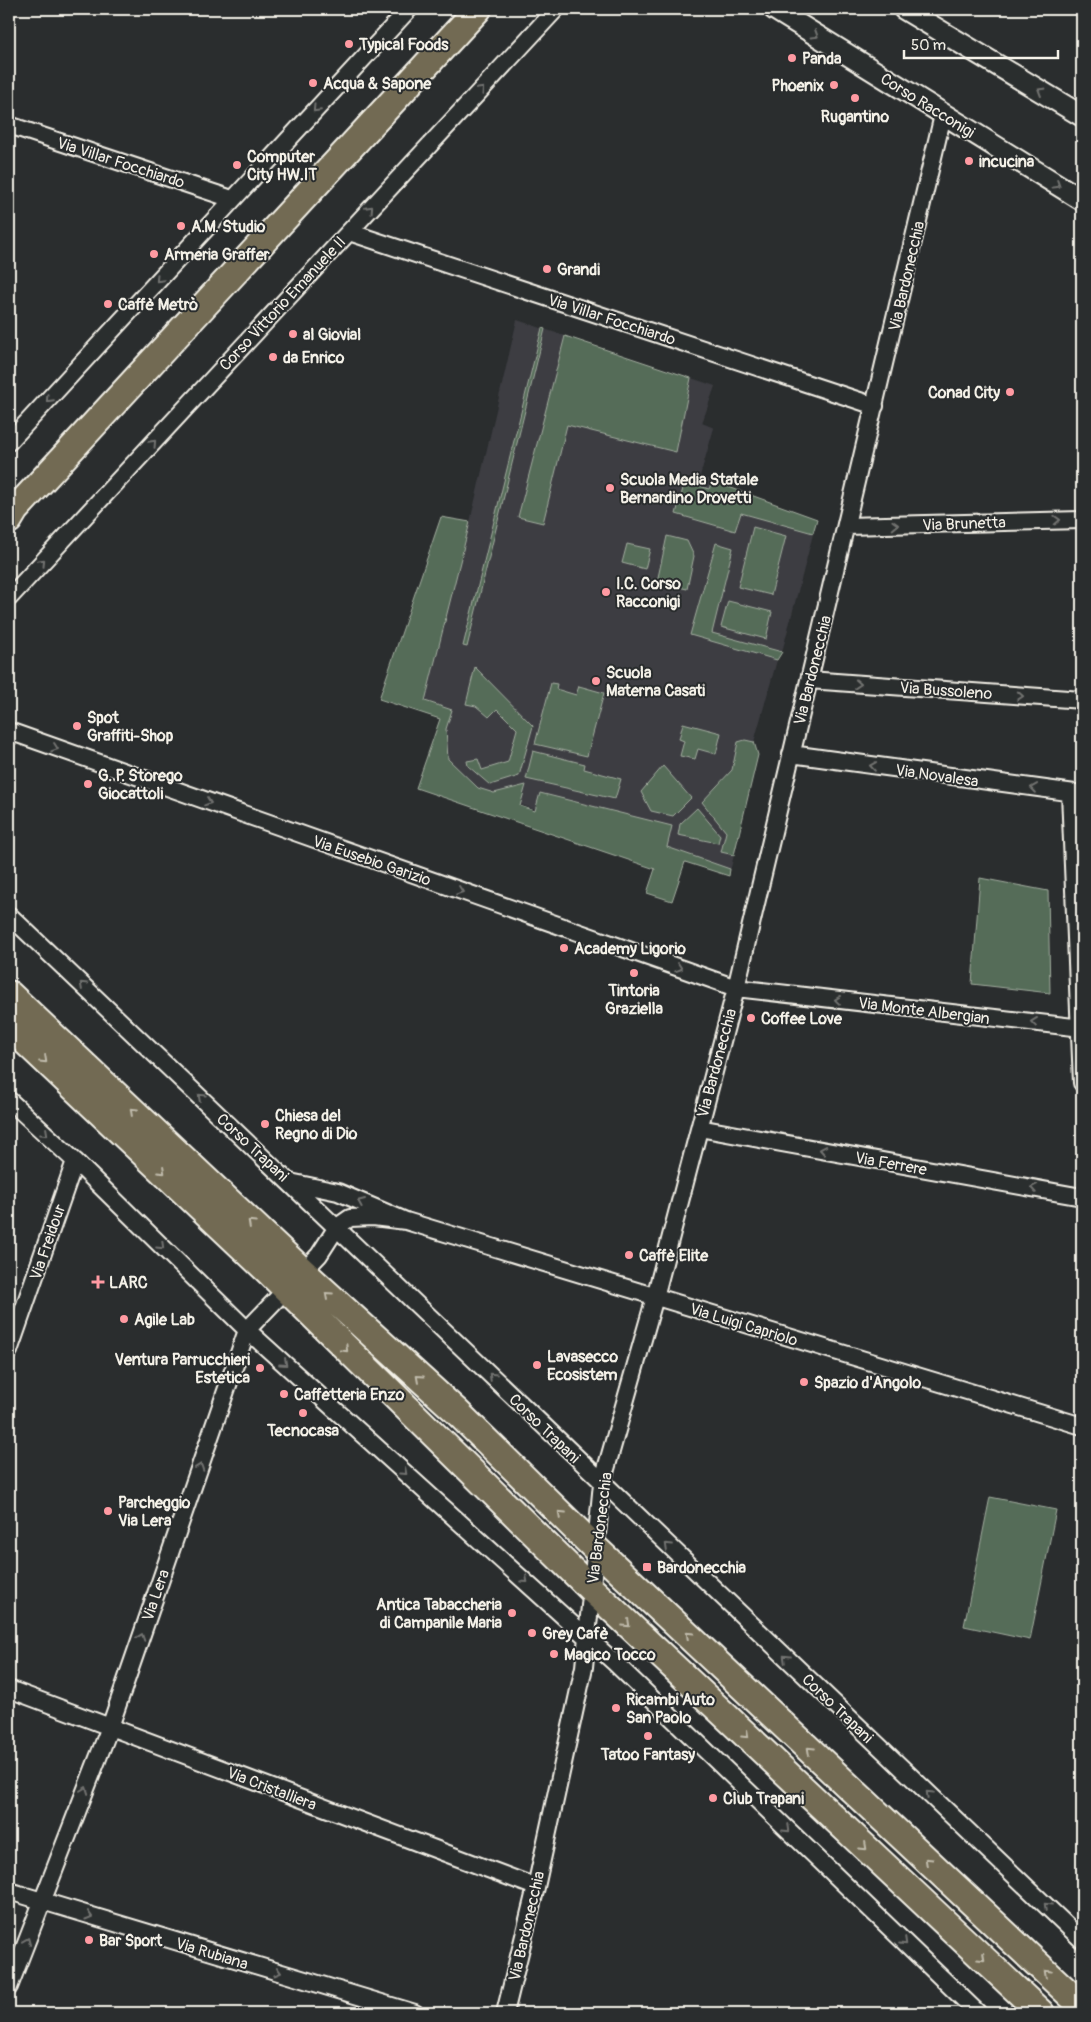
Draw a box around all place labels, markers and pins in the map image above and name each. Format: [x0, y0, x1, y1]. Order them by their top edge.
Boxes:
place label: Typical Foods [358, 35, 449, 55]
marker: Typical Foods [343, 38, 355, 50]
place label: Panda [802, 49, 842, 69]
marker: Panda [786, 52, 798, 64]
place label: Acqua & Sapone [323, 74, 432, 94]
place label: Phoenix [772, 76, 824, 96]
marker: Acqua & Sapone [307, 77, 319, 89]
marker: Phoenix [828, 79, 840, 91]
marker: Rugantino [849, 92, 861, 104]
place label: Rugantino [821, 107, 890, 127]
place label: Computer City HW.IT [247, 147, 317, 185]
place label: incucina [979, 152, 1035, 172]
marker: incucina [963, 155, 975, 167]
marker: Computer City HW.IT [231, 159, 243, 171]
place label: A.M. Studio [191, 217, 266, 237]
marker: A.M. Studio [175, 220, 187, 232]
place label: Armeria Graffer [164, 245, 270, 265]
marker: Armeria Graffer [148, 248, 160, 260]
place label: Grandi [557, 260, 600, 280]
marker: Grandi [541, 263, 553, 275]
place label: Caffè Metrò [118, 295, 198, 315]
marker: Caffè Metrò [102, 298, 114, 310]
place label: al Giovial [303, 325, 361, 345]
marker: al Giovial [287, 328, 299, 340]
place label: da Enrico [283, 348, 345, 368]
marker: da Enrico [267, 351, 279, 363]
place label: Conad City [928, 383, 1000, 403]
marker: Conad City [1004, 386, 1016, 398]
place label: Scuola Media Statale Bernardino Drovetti [620, 470, 759, 508]
marker: Scuola Media Statale Bernardino Drovetti [604, 482, 616, 494]
place label: I.C. Corso Racconigi [616, 574, 681, 612]
marker: I.C. Corso Racconigi [600, 586, 612, 598]
place label: Scuola Materna Casati [606, 663, 705, 701]
marker: Scuola Materna Casati [590, 675, 602, 687]
place label: Spot Graffiti-Shop [87, 708, 174, 746]
marker: Spot Graffiti-Shop [71, 720, 83, 732]
place label: G. P. Storego Giocattoli [98, 766, 183, 804]
marker: G. P. Storego Giocattoli [82, 778, 94, 790]
place label: Academy Ligorio [574, 939, 686, 959]
marker: Academy Ligorio [558, 942, 570, 954]
marker: Tintoria Graziella [628, 967, 640, 979]
place label: Tintoria Graziella [605, 981, 664, 1019]
place label: Coffee Love [761, 1009, 843, 1029]
marker: Coffee Love [745, 1012, 757, 1024]
place label: Chiesa del Regno di Dio [275, 1106, 358, 1144]
marker: Chiesa del Regno di Dio [259, 1118, 271, 1130]
place label: Caffè Elite [639, 1246, 709, 1266]
marker: Caffè Elite [623, 1249, 635, 1261]
place label: LARC [109, 1273, 148, 1293]
marker: LARC [91, 1275, 105, 1289]
place label: Agile Lab [134, 1310, 195, 1330]
marker: Agile Lab [118, 1313, 130, 1325]
place label: Lavasecco Ecosistem [547, 1347, 618, 1385]
place label: Ventura Parrucchieri Estetica [115, 1350, 251, 1388]
marker: Lavasecco Ecosistem [531, 1359, 543, 1371]
marker: Ventura Parrucchieri Estetica [254, 1362, 266, 1374]
place label: Spazio d'Angolo [814, 1373, 921, 1393]
marker: Spazio d'Angolo [798, 1376, 810, 1388]
place label: Caffetteria Enzo [294, 1385, 405, 1405]
marker: Caffetteria Enzo [278, 1388, 290, 1400]
marker: Tecnocasa [297, 1407, 309, 1419]
place label: Tecnocasa [266, 1421, 340, 1441]
place label: Parcheggio Via Lera [118, 1493, 191, 1531]
marker: Parcheggio Via Lera [102, 1505, 114, 1517]
place label: Bardonecchia [657, 1558, 747, 1578]
marker: Bardonecchia [641, 1561, 653, 1573]
place label: Antica Tabaccheria di Campanile Maria [376, 1595, 503, 1633]
marker: Antica Tabaccheria di Campanile Maria [506, 1607, 518, 1619]
place label: Grey Cafè [542, 1624, 609, 1644]
marker: Grey Cafè [526, 1627, 538, 1639]
place label: Magico Tocco [564, 1645, 656, 1665]
marker: Magico Tocco [548, 1648, 560, 1660]
place label: Ricambi Auto San Paolo [626, 1690, 715, 1728]
marker: Ricambi Auto San Paolo [610, 1702, 622, 1714]
marker: Tatoo Fantasy [642, 1730, 654, 1742]
place label: Tatoo Fantasy [600, 1745, 695, 1765]
place label: Club Trapani [723, 1789, 804, 1809]
marker: Club Trapani [707, 1792, 719, 1804]
place label: Bar Sport [99, 1931, 163, 1951]
marker: Bar Sport [83, 1934, 95, 1946]

